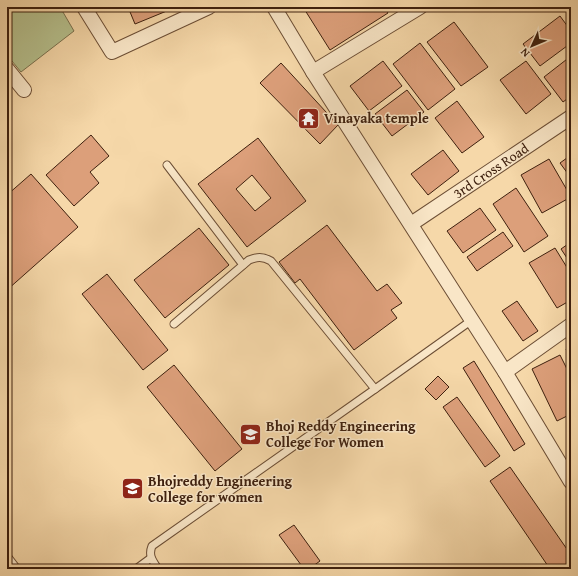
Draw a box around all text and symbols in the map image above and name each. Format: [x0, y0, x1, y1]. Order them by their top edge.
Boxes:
north arrow [512, 26, 552, 66]
text: N [516, 44, 533, 61]
temple icon: Vinayaka temple [296, 105, 322, 131]
place label: Vinayaka temple [324, 108, 429, 128]
street label: 3rd Cross Road [449, 138, 533, 203]
place label: Bhoj Reddy Engineering College For Women [266, 416, 416, 452]
school or university icon: Bhoj Reddy Engineering College For Women [238, 421, 264, 447]
place label: Bhojreddy Engineering College for women [148, 471, 293, 507]
school or university icon: Bhojreddy Engineering College for women [119, 476, 145, 502]

